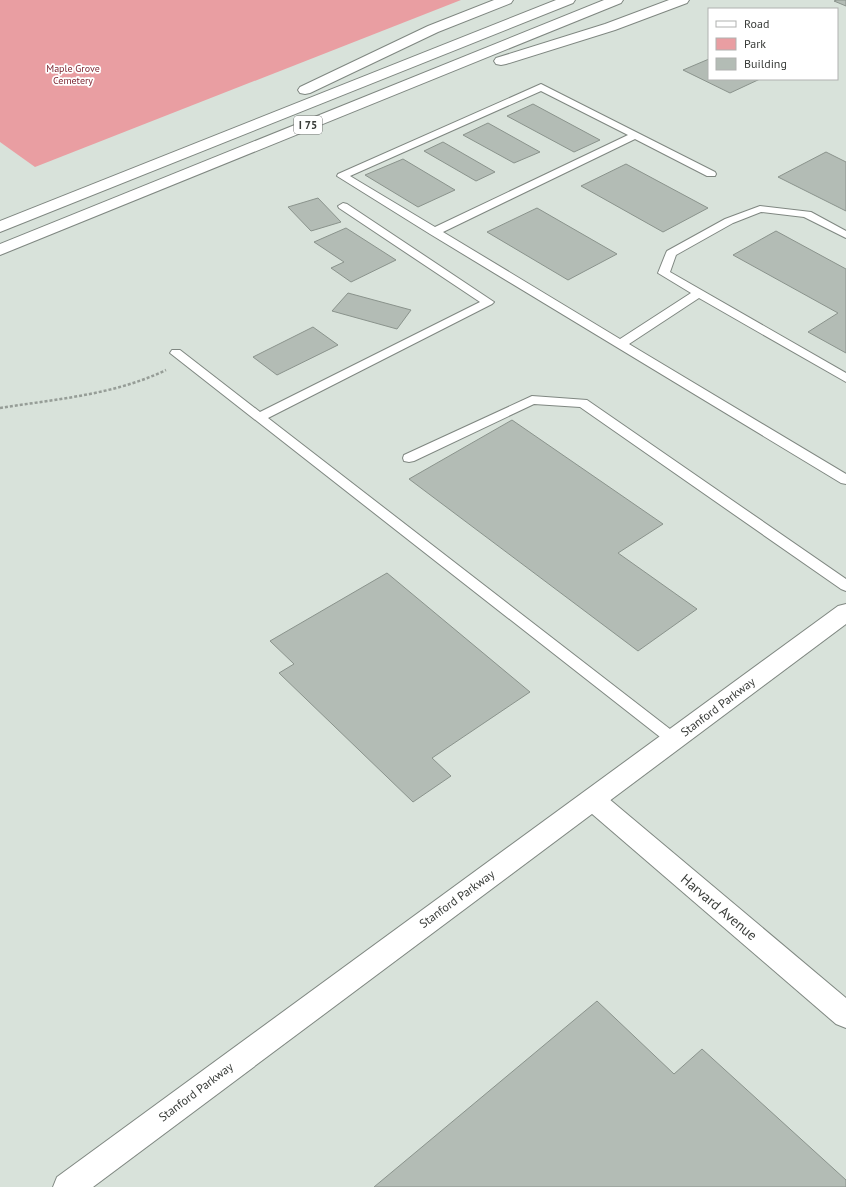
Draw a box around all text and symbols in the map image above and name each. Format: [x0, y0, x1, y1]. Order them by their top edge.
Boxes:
legend [708, 8, 838, 80]
text: Road [744, 16, 769, 31]
text: Park [744, 36, 766, 51]
text: Building [744, 56, 787, 71]
park label: Maple Grove Cemetery [46, 62, 100, 87]
road number: I 75 [294, 116, 322, 134]
street label: Stanford Parkway [678, 674, 758, 739]
street label: Stanford Parkway [416, 866, 498, 931]
street label: Harvard Avenue [677, 870, 761, 944]
street label: Stanford Parkway [156, 1059, 236, 1124]

